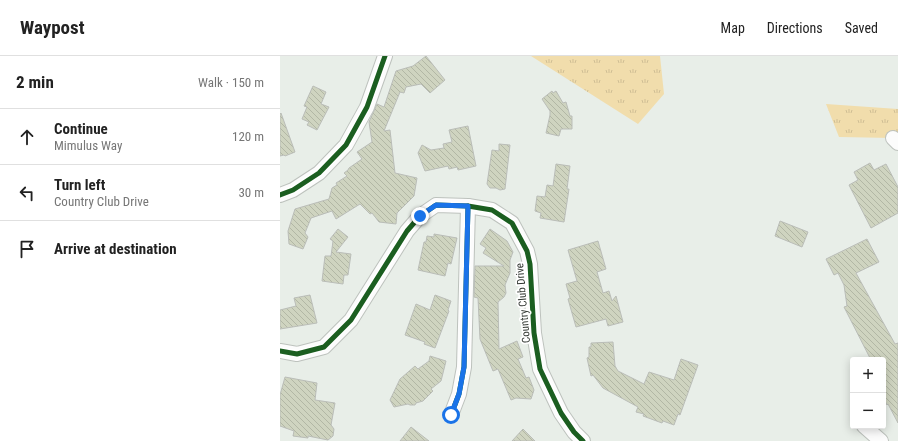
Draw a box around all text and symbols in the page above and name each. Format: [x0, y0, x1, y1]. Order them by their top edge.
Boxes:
text: Waypost [20, 16, 85, 39]
text: Map [721, 20, 745, 36]
text: Directions [767, 20, 823, 36]
text: Saved [845, 20, 878, 36]
text: 2 min [16, 72, 54, 92]
text: Walk · 150 m [198, 75, 264, 90]
text: Continue [54, 120, 108, 138]
icon: ahead [16, 126, 38, 148]
text: 120 m [232, 129, 264, 144]
text: Mimulus Way [54, 138, 122, 153]
text: Turn left [54, 176, 105, 194]
icon: left [16, 182, 38, 204]
text: 30 m [238, 185, 264, 200]
text: Country Club Drive [54, 194, 149, 209]
route end [411, 207, 429, 225]
icon: arrive [16, 238, 38, 260]
text: Arrive at destination [54, 240, 177, 258]
street label: Country Club Drive [513, 262, 533, 344]
map controls [850, 357, 886, 429]
button: + [850, 357, 886, 393]
button: − [850, 393, 886, 429]
route start [442, 406, 460, 424]

